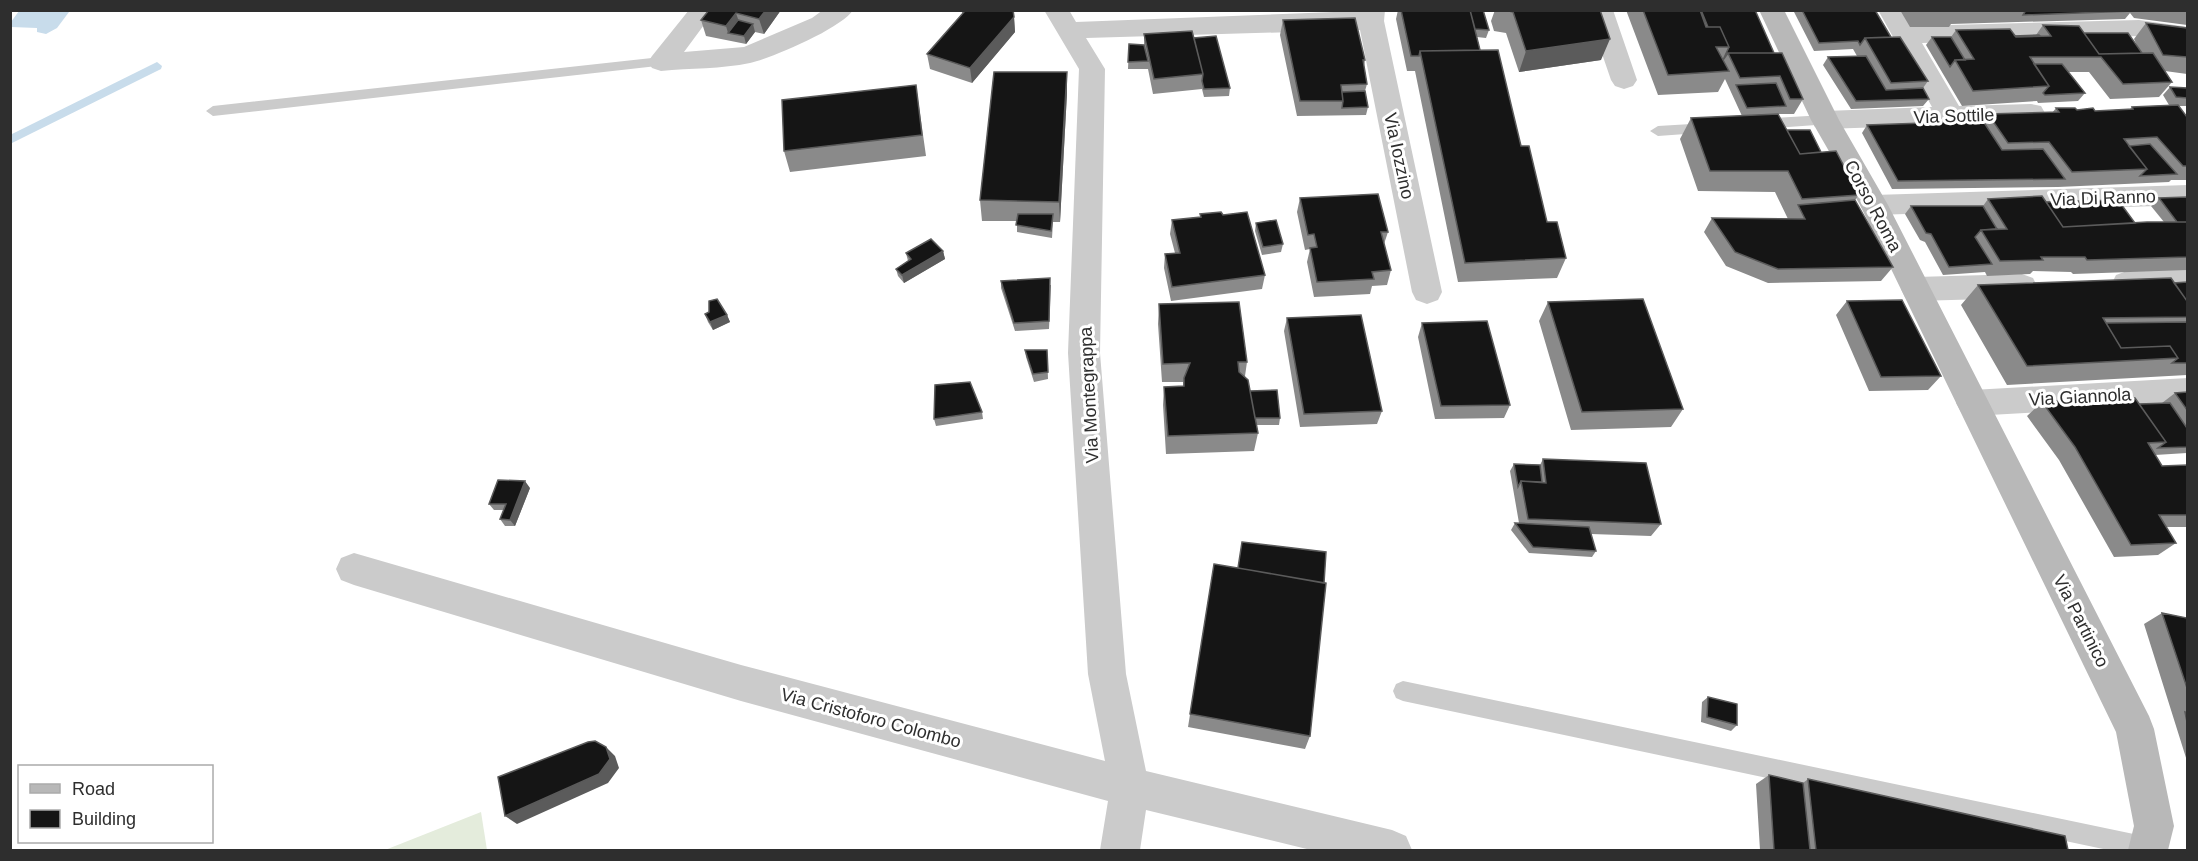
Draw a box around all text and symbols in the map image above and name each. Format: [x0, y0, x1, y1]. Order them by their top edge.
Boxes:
street label: Via Sottile [1913, 105, 1995, 127]
street label: Via Iozzino [1380, 111, 1418, 201]
street label: Corso Roma [1840, 157, 1906, 256]
street label: Via Di Ranno [2050, 186, 2156, 210]
street label: Via Montegrappa [1075, 325, 1103, 464]
street label: Via Giannola [2028, 384, 2133, 410]
street label: Via Partinico [2049, 572, 2113, 670]
street label: Via Cristoforo Colombo [779, 684, 963, 752]
legend [18, 765, 213, 843]
text: Road [72, 779, 115, 799]
text: Building [72, 809, 136, 829]

